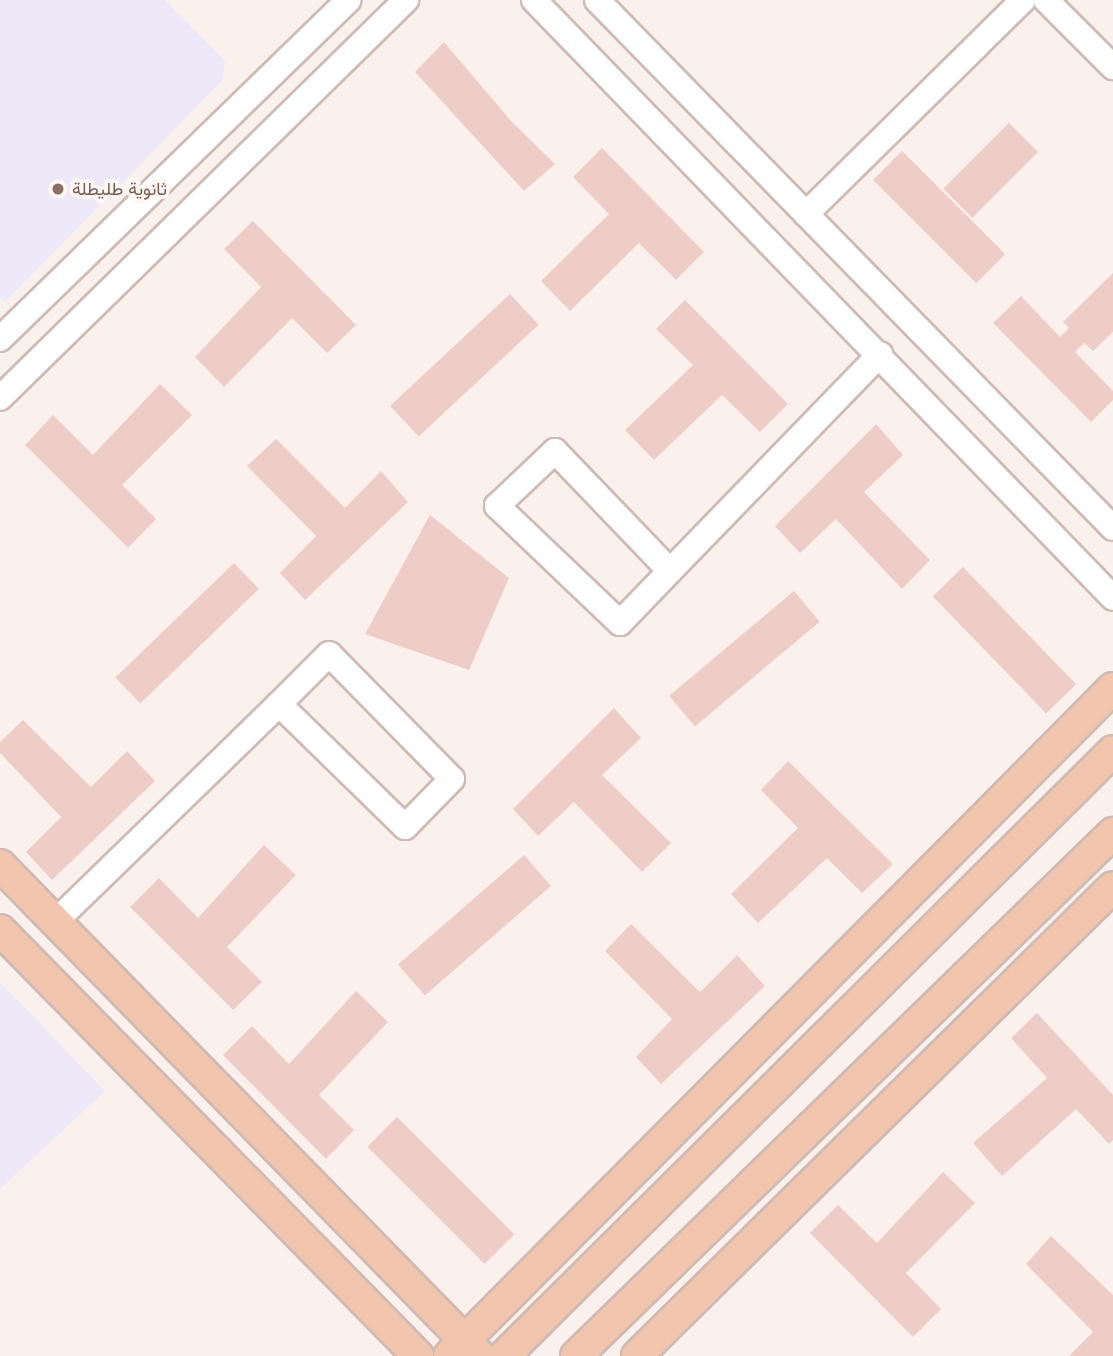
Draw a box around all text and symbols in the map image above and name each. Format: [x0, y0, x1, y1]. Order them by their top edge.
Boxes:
place label: ثانوية طليطلة [72, 178, 167, 200]
marker: ثانوية طليطلة [50, 181, 66, 197]

